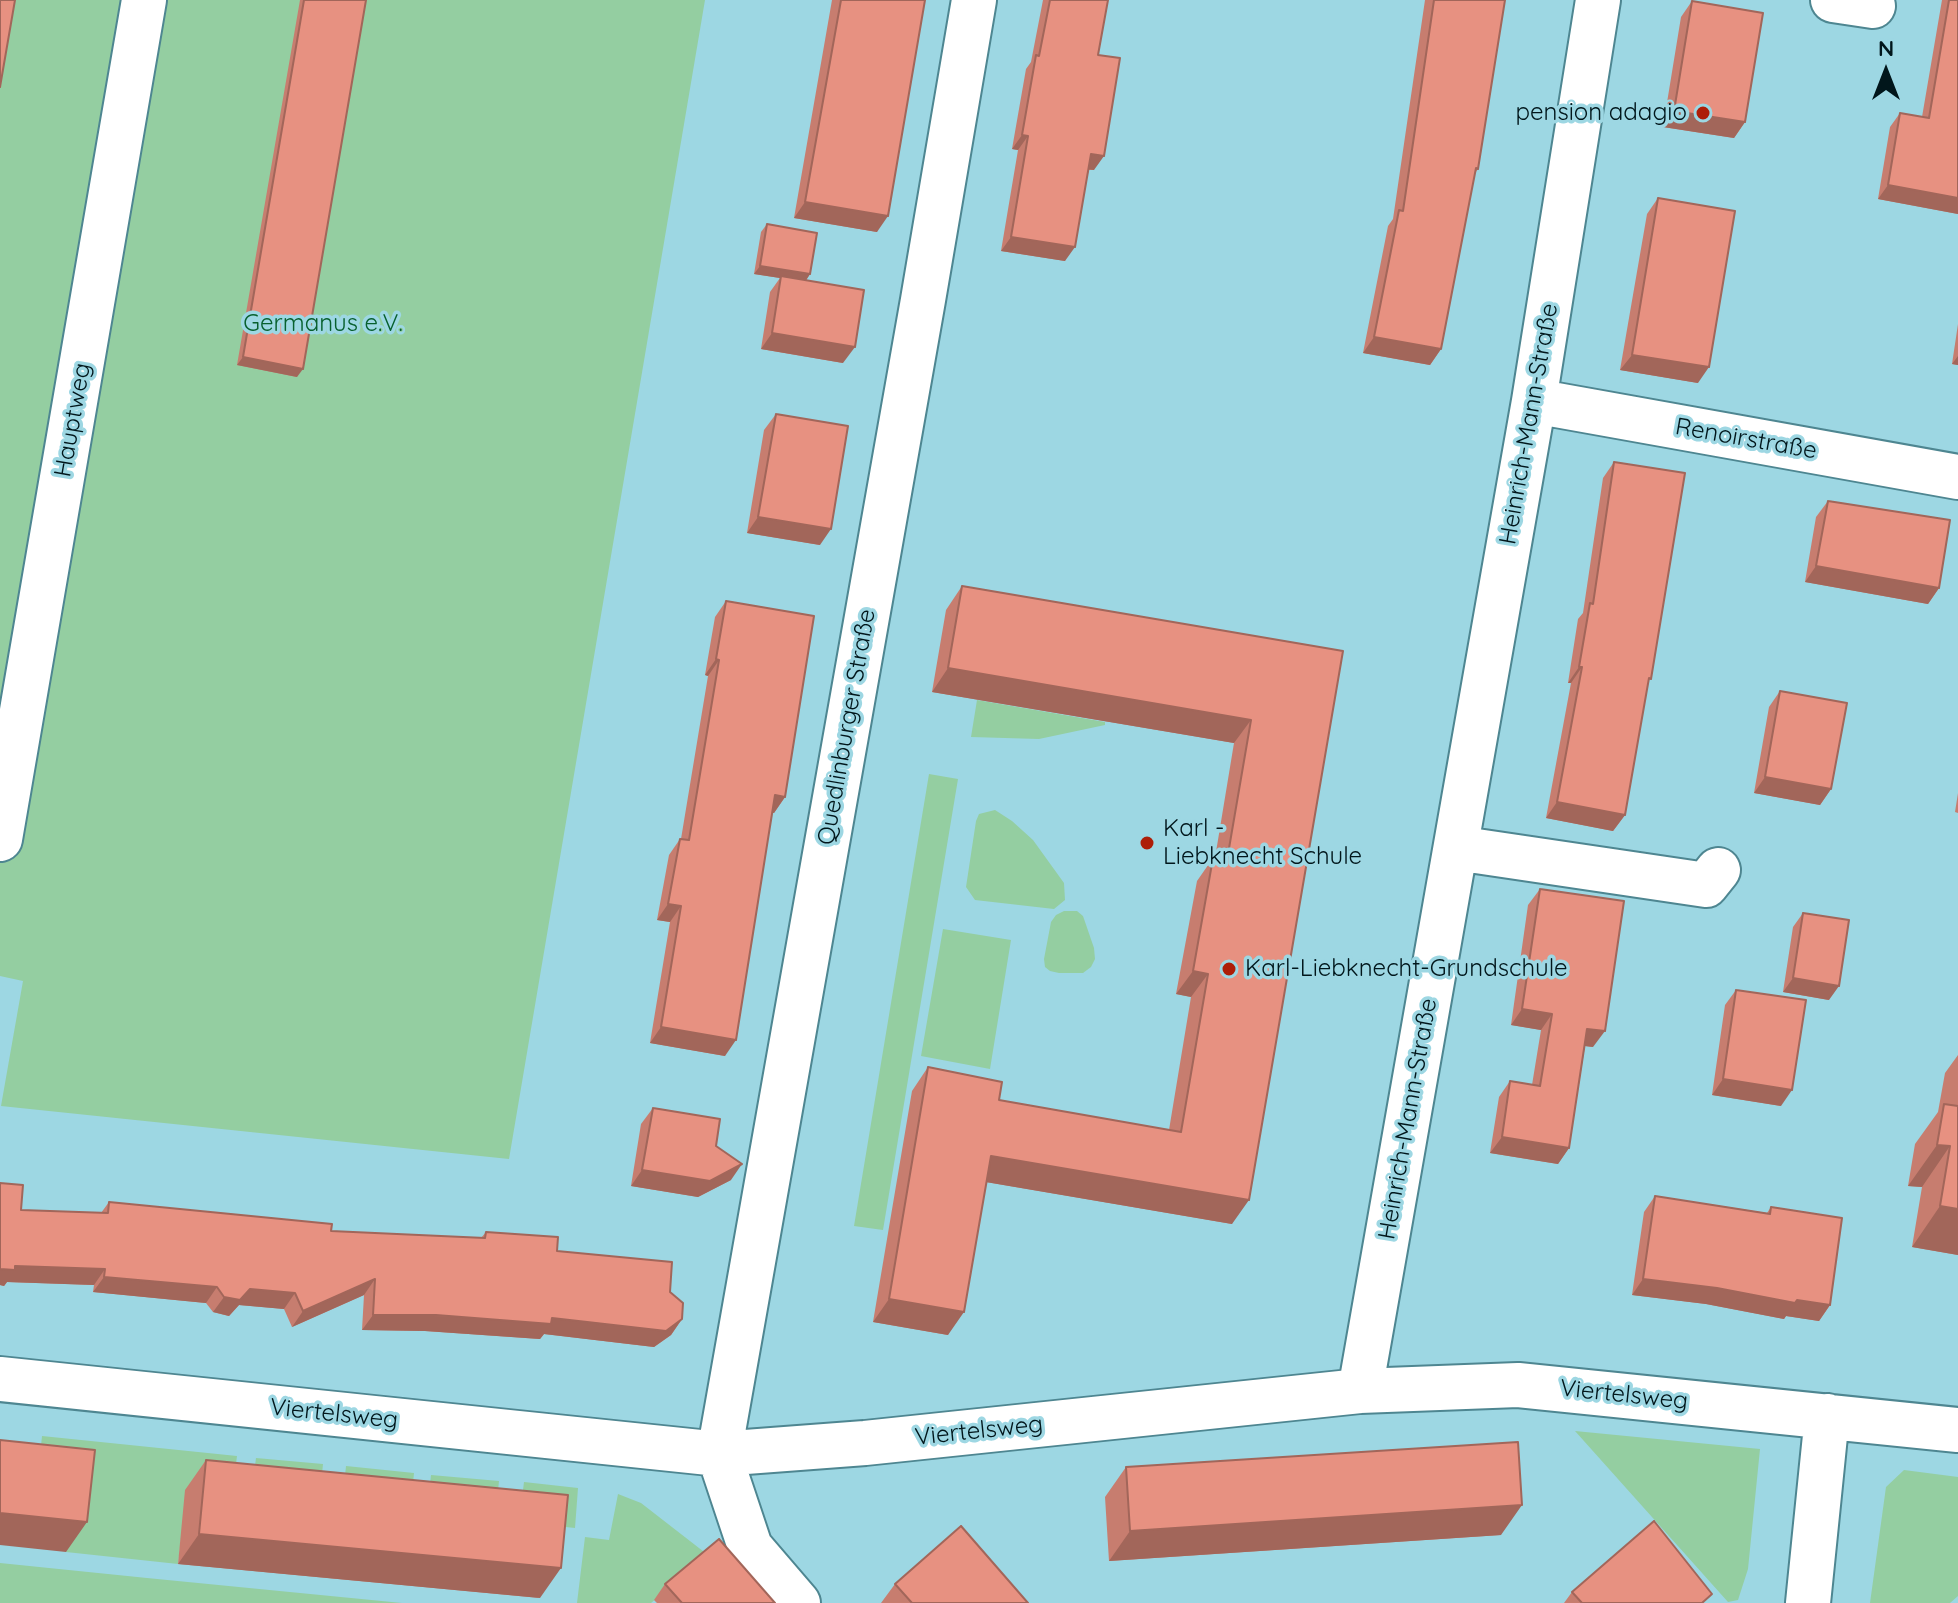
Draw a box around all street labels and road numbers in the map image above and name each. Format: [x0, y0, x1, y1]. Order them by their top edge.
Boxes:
street label: Heinrich-Mann-Straße [1494, 301, 1564, 547]
street label: Hauptweg [49, 361, 97, 479]
street label: Renoirstraße [1673, 412, 1819, 466]
street label: Quedlinburger Straße [812, 607, 882, 847]
street label: Heinrich-Mann-Straße [1373, 996, 1443, 1242]
street label: Viertelsweg [1558, 1374, 1690, 1416]
street label: Viertelsweg [268, 1393, 400, 1435]
street label: Viertelsweg [913, 1410, 1045, 1452]

